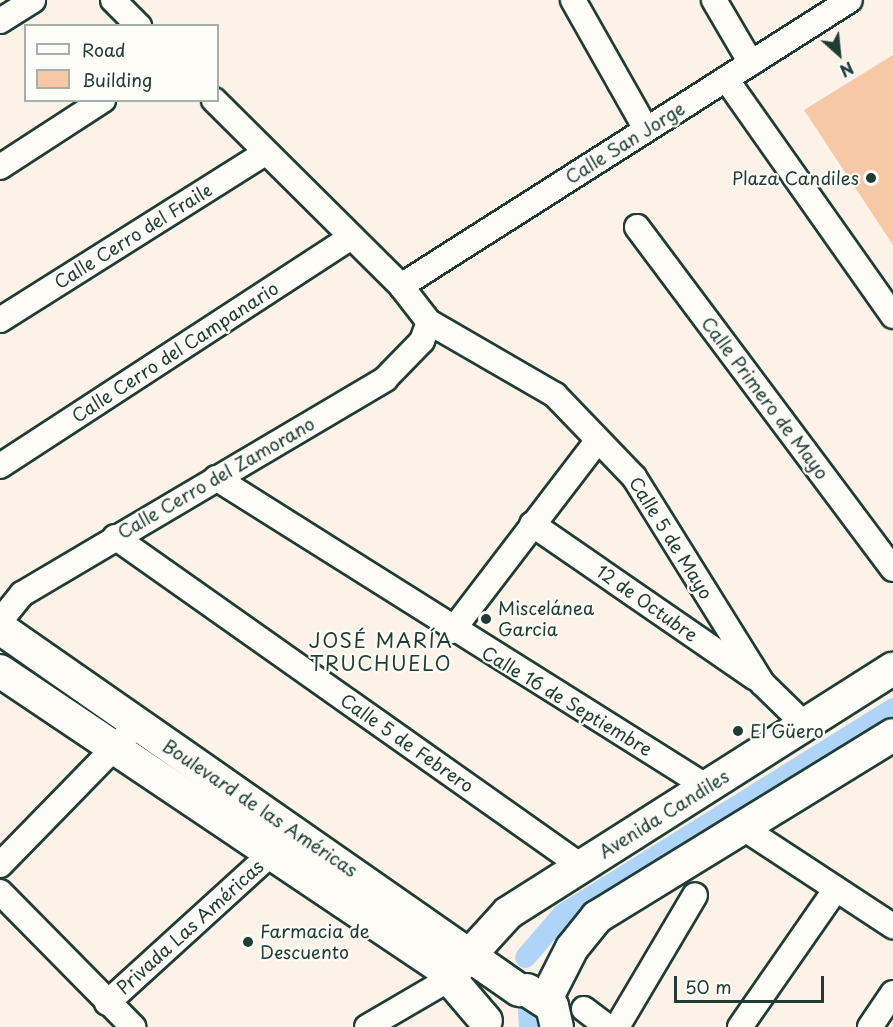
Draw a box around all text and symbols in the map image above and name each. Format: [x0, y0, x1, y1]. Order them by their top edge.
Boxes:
legend [24, 24, 219, 102]
north arrow [809, 24, 869, 84]
text: Road [82, 36, 126, 63]
text: N [836, 56, 858, 84]
text: Building [82, 66, 152, 93]
street label: Calle San Jorge [561, 98, 689, 188]
place label: Plaza Candiles [733, 167, 859, 189]
marker: Plaza Candiles [864, 171, 878, 185]
street label: Calle Cerro del Fraile [49, 178, 217, 294]
street label: Calle Cerro del Campanario [67, 276, 283, 428]
street label: Calle Primero de Mayo [697, 313, 833, 483]
street label: Calle Cerro del Zamorano [114, 413, 318, 543]
street label: Calle 5 de Mayo [624, 472, 718, 604]
street label: 12 de Octubre [591, 559, 703, 647]
place label: Miscelánea Garcia [498, 598, 594, 640]
marker: Miscelánea Garcia [479, 612, 493, 626]
district label: JOSÉ MARÍA TRUCHUELO [309, 628, 453, 675]
street label: Calle 16 de Septiembre [476, 640, 658, 762]
street label: Calle 5 de Febrero [336, 689, 478, 797]
place label: El Güero [750, 720, 825, 742]
marker: El Güero [731, 724, 745, 738]
street label: Boulevard de las Américas [159, 735, 361, 881]
street label: Avenida Candiles [595, 765, 733, 863]
street label: Privada Las Américas [113, 856, 267, 998]
place label: Farmacia de Descuento [260, 921, 369, 964]
marker: Farmacia de Descuento [241, 935, 255, 949]
scale bar [677, 964, 827, 1002]
text: 50 m [685, 973, 732, 1000]

